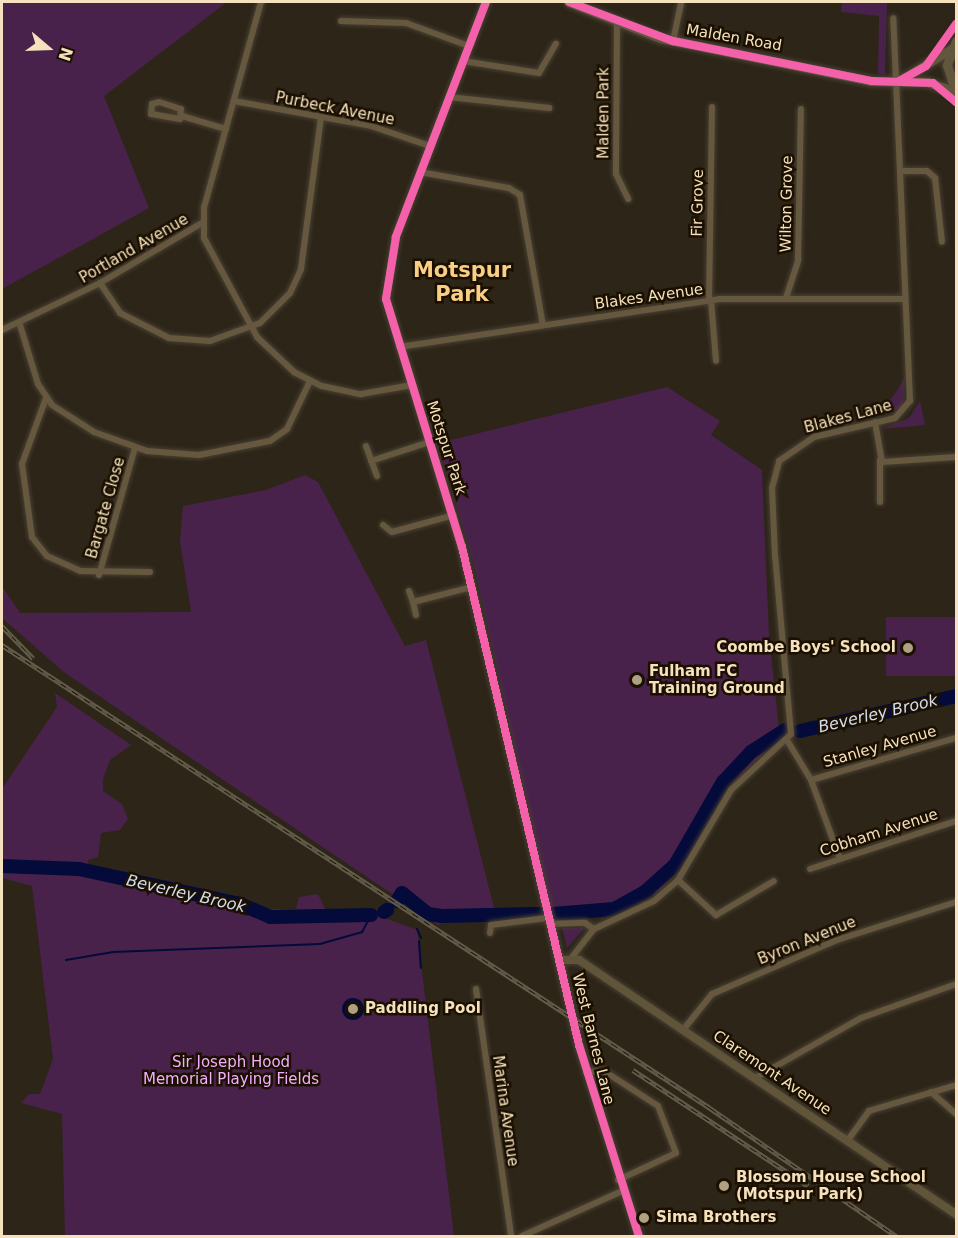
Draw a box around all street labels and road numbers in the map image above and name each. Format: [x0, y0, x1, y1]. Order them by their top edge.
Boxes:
street label: Malden Road [685, 21, 783, 55]
street label: Malden Park [595, 67, 613, 159]
street label: Purbeck Avenue [274, 89, 396, 129]
street label: Wilton Grove [777, 155, 797, 253]
street label: Fir Grove [688, 169, 708, 237]
street label: Portland Avenue [76, 211, 192, 287]
street label: Blakes Avenue [594, 280, 704, 314]
street label: Blakes Lane [802, 397, 894, 437]
street label: Motspur Park [422, 399, 470, 497]
street label: Bargate Close [83, 455, 129, 561]
street label: Stanley Avenue [821, 722, 939, 772]
street label: Cobham Avenue [818, 805, 940, 861]
street label: Byron Avenue [755, 913, 859, 969]
street label: West Barnes Lane [568, 972, 618, 1106]
street label: Claremont Avenue [710, 1027, 834, 1119]
street label: Marina Avenue [488, 1054, 522, 1168]

